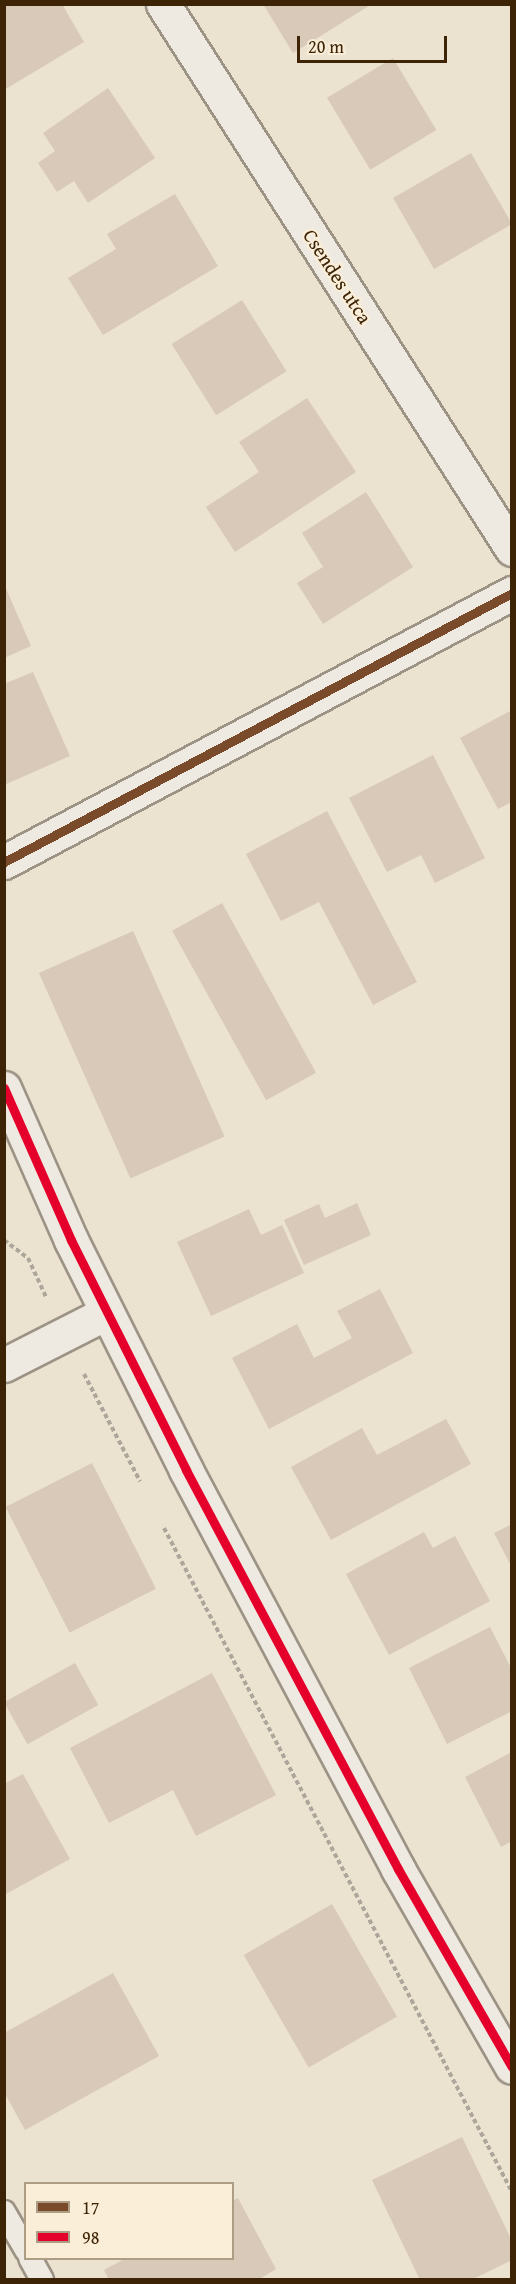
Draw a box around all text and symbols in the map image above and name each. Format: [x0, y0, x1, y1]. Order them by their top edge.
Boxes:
scale bar [300, 24, 450, 62]
text: 20 m [308, 33, 344, 60]
street label: Csendes utca [299, 224, 377, 328]
legend [24, 2182, 234, 2260]
text: 17 [82, 2194, 99, 2221]
text: 98 [82, 2224, 99, 2251]

